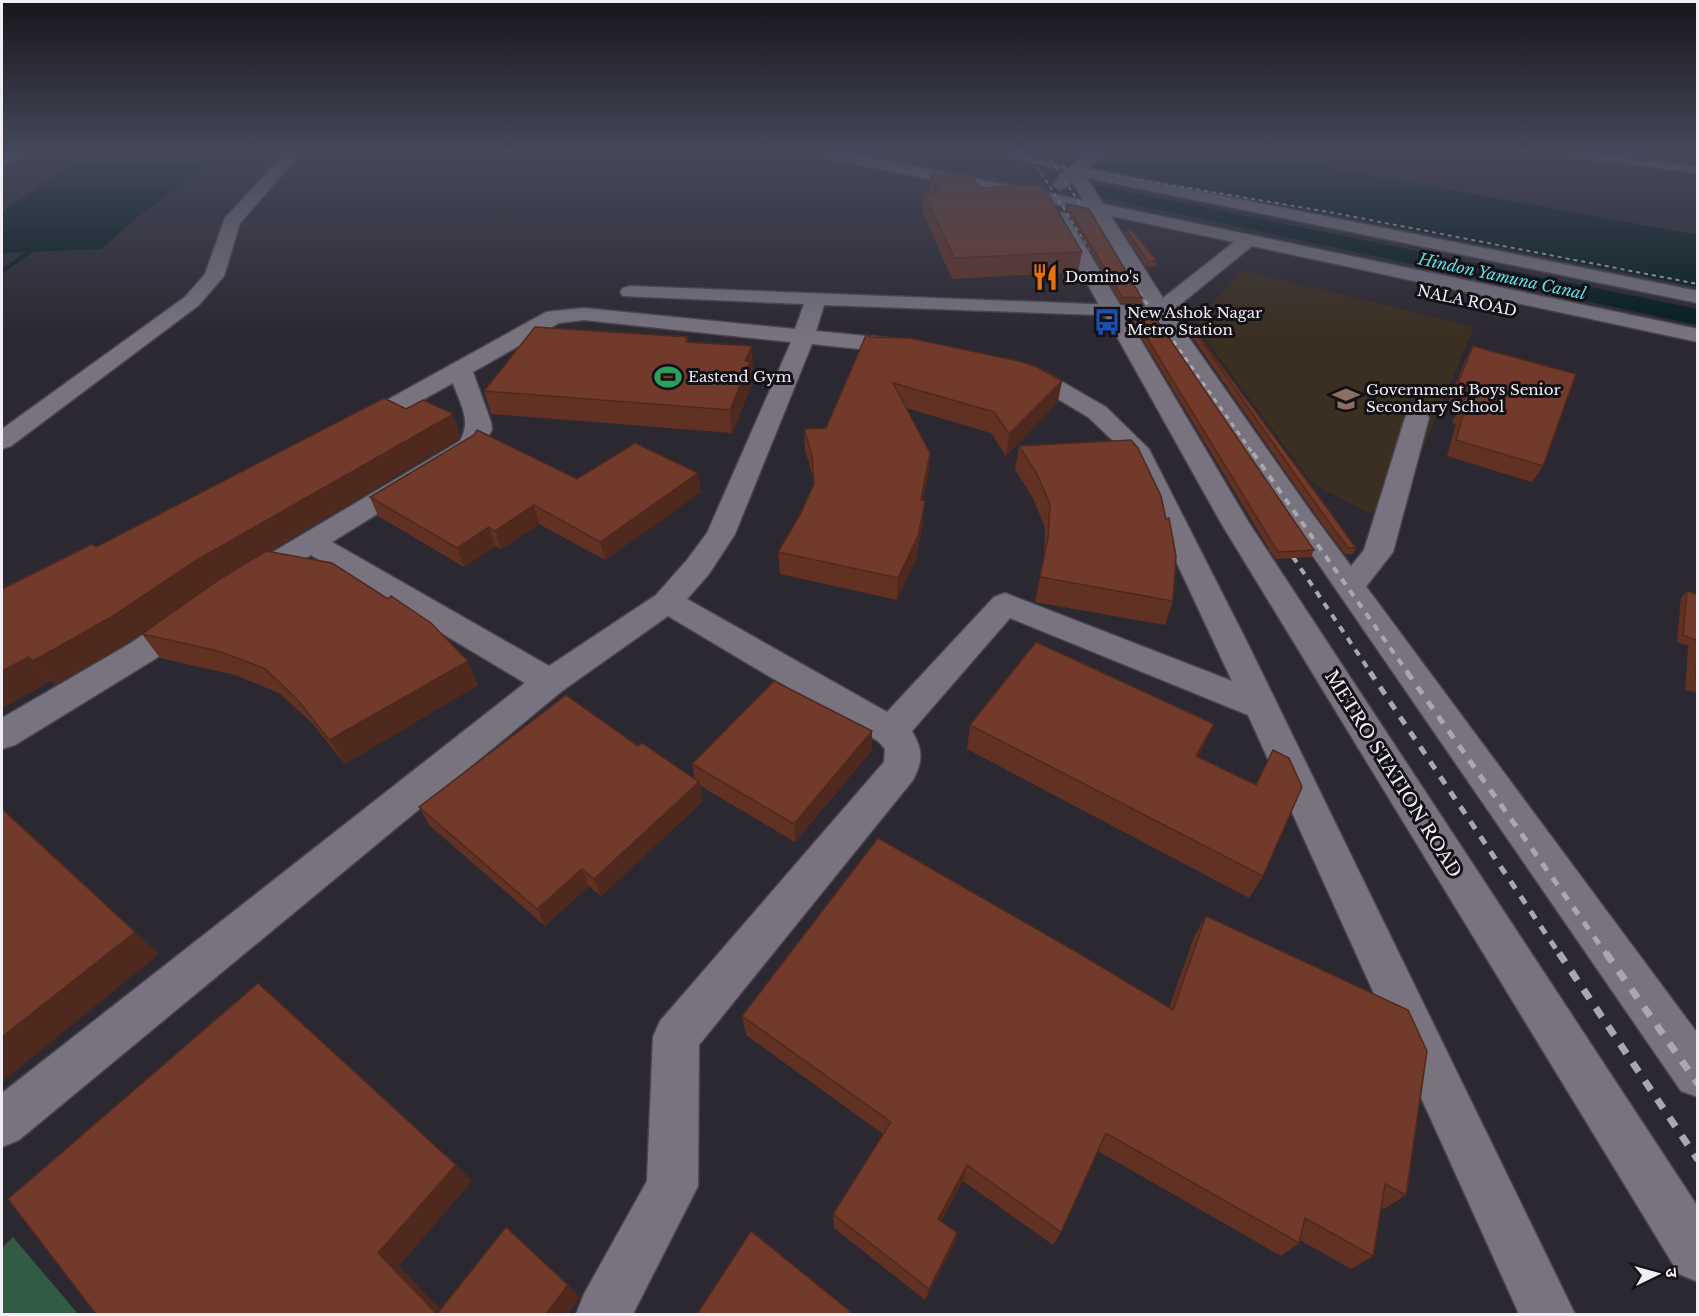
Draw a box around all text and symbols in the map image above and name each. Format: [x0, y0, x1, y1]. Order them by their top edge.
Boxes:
water label: Hindon Yamuna Canal [1415, 248, 1589, 304]
restaurant icon: Domino's [1030, 262, 1060, 292]
place label: Domino's [1065, 267, 1139, 286]
street label: NALA ROAD [1416, 281, 1519, 320]
place label: New Ashok Nagar Metro Station [1127, 303, 1263, 339]
bus stop icon: New Ashok Nagar Metro Station [1092, 307, 1122, 337]
sports icon: Eastend Gym [653, 362, 683, 392]
place label: Eastend Gym [688, 367, 792, 386]
place label: Government Boys Senior Secondary School [1366, 380, 1561, 416]
school or university icon: Government Boys Senior Secondary School [1331, 384, 1361, 414]
street label: METRO STATION ROAD [1320, 666, 1466, 882]
north arrow [1627, 1244, 1687, 1304]
text: उ [1662, 1267, 1682, 1279]

